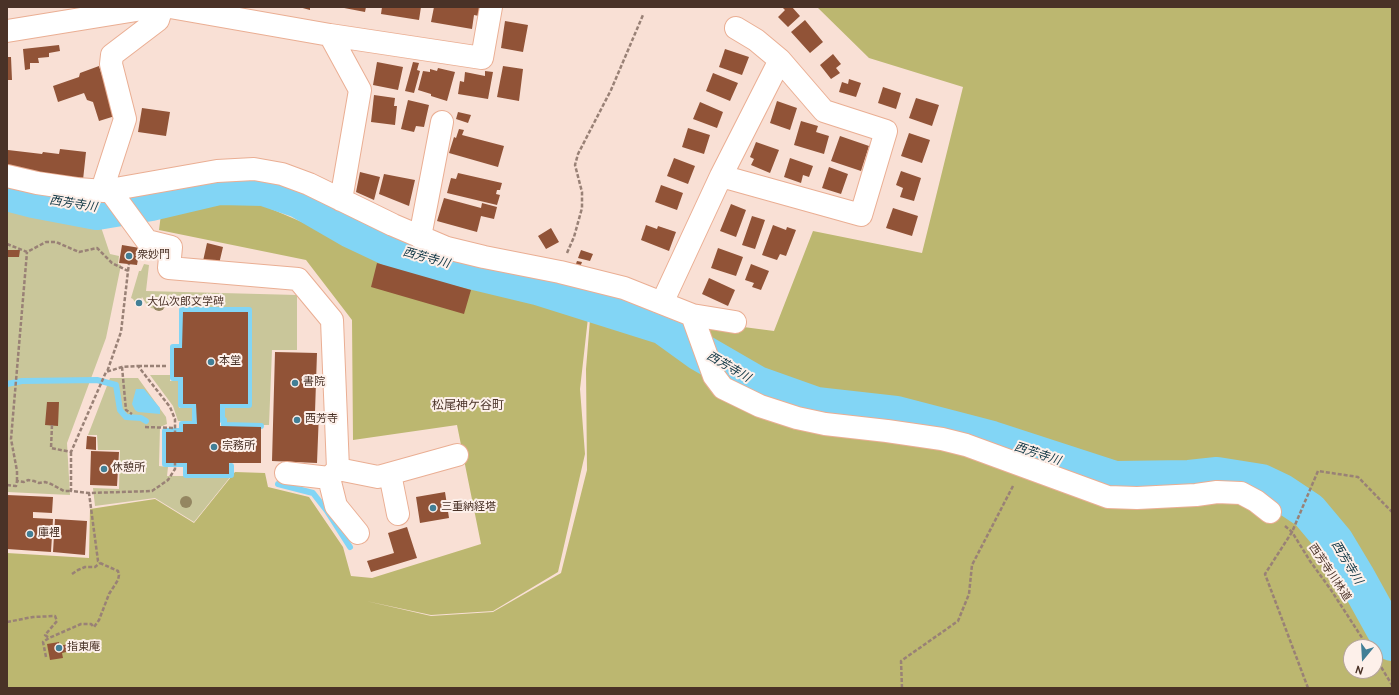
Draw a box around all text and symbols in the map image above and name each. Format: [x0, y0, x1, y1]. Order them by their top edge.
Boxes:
water label: 西芳寺川 [48, 194, 98, 216]
water label: 西芳寺川 [401, 246, 451, 272]
place label: 衆妙門 [137, 249, 170, 263]
marker: 衆妙門 [124, 251, 134, 261]
place label: 大仏次郎文学碑 [147, 296, 224, 310]
marker: 大仏次郎文学碑 [134, 298, 144, 308]
water label: 西芳寺川 [704, 350, 752, 386]
place label: 本堂 [219, 355, 241, 369]
marker: 本堂 [206, 357, 216, 367]
place label: 書院 [303, 376, 325, 390]
marker: 書院 [290, 378, 300, 388]
district label: 松尾神ケ谷町 [432, 400, 504, 414]
place label: 西芳寺 [305, 413, 338, 427]
marker: 西芳寺 [292, 415, 302, 425]
place label: 宗務所 [222, 440, 255, 454]
water label: 西芳寺川 [1012, 441, 1062, 469]
marker: 宗務所 [209, 442, 219, 452]
place label: 休憩所 [112, 462, 145, 476]
marker: 休憩所 [99, 464, 109, 474]
place label: 三重納経塔 [441, 501, 496, 515]
marker: 三重納経塔 [428, 503, 438, 513]
place label: 庫裡 [38, 527, 60, 541]
marker: 庫裡 [25, 529, 35, 539]
water label: 西芳寺川 [1327, 539, 1365, 587]
street label: 西芳寺川林道 [1305, 542, 1353, 604]
north arrow [1343, 639, 1383, 679]
place label: 指東庵 [67, 641, 100, 655]
marker: 指東庵 [54, 643, 64, 653]
text: N [1354, 662, 1366, 677]

